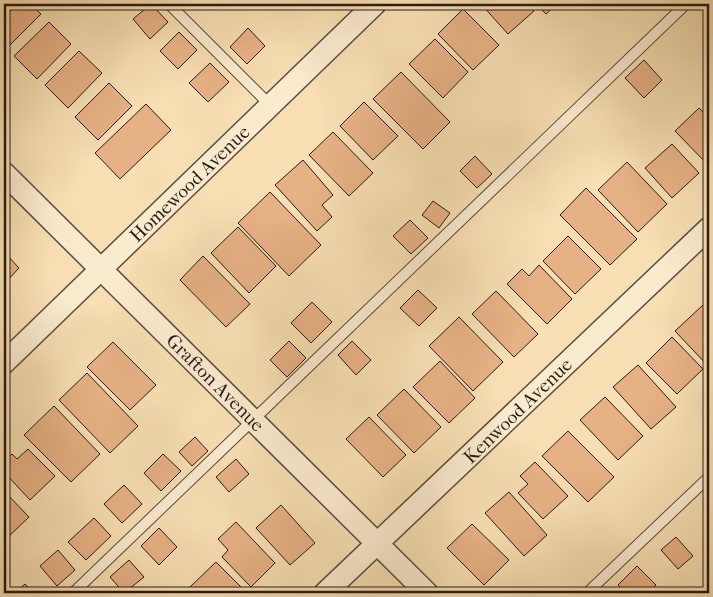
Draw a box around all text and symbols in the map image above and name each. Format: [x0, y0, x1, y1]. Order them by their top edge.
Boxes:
street label: Homewood Avenue [126, 121, 254, 247]
street label: Grafton Avenue [162, 330, 268, 436]
street label: Kenwood Avenue [459, 354, 577, 468]

